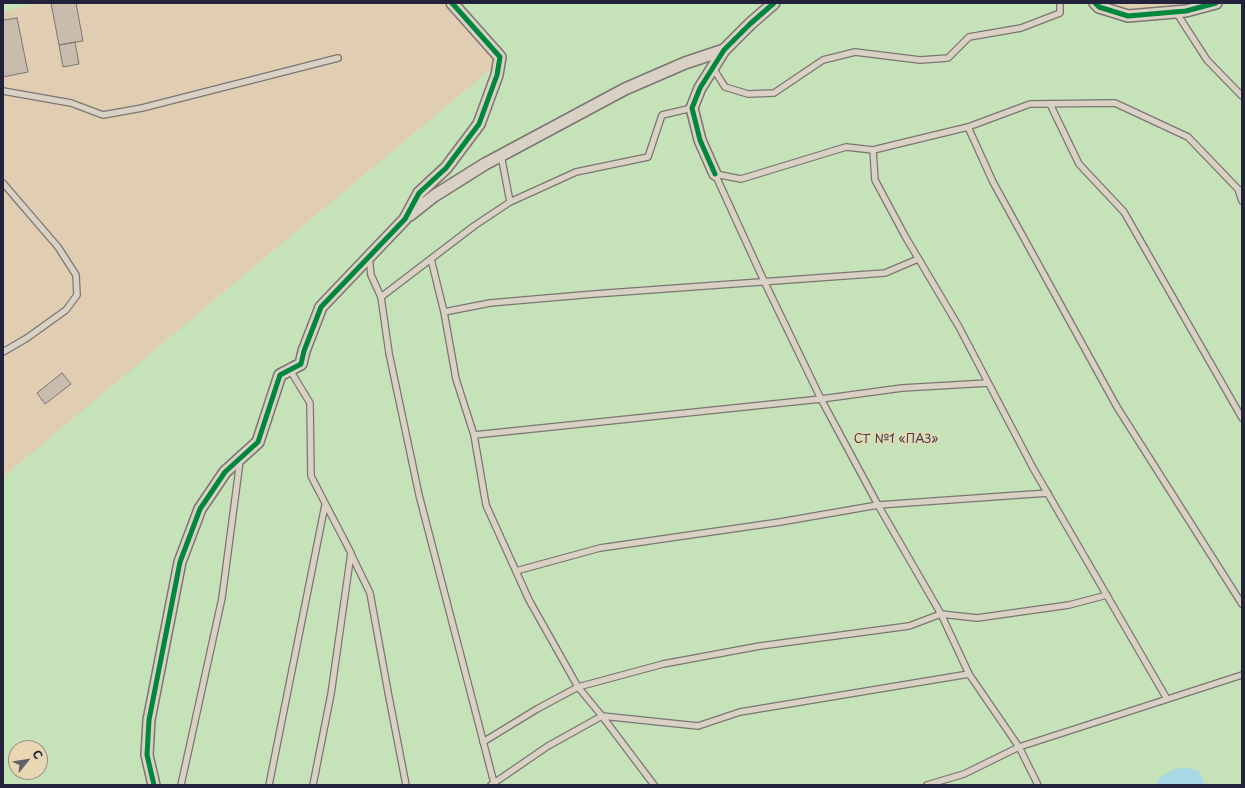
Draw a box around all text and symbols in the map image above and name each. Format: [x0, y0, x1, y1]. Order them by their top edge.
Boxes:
park label: СТ №1 «ПАЗ» [854, 433, 938, 447]
north arrow [8, 740, 48, 780]
text: С [29, 746, 47, 762]

